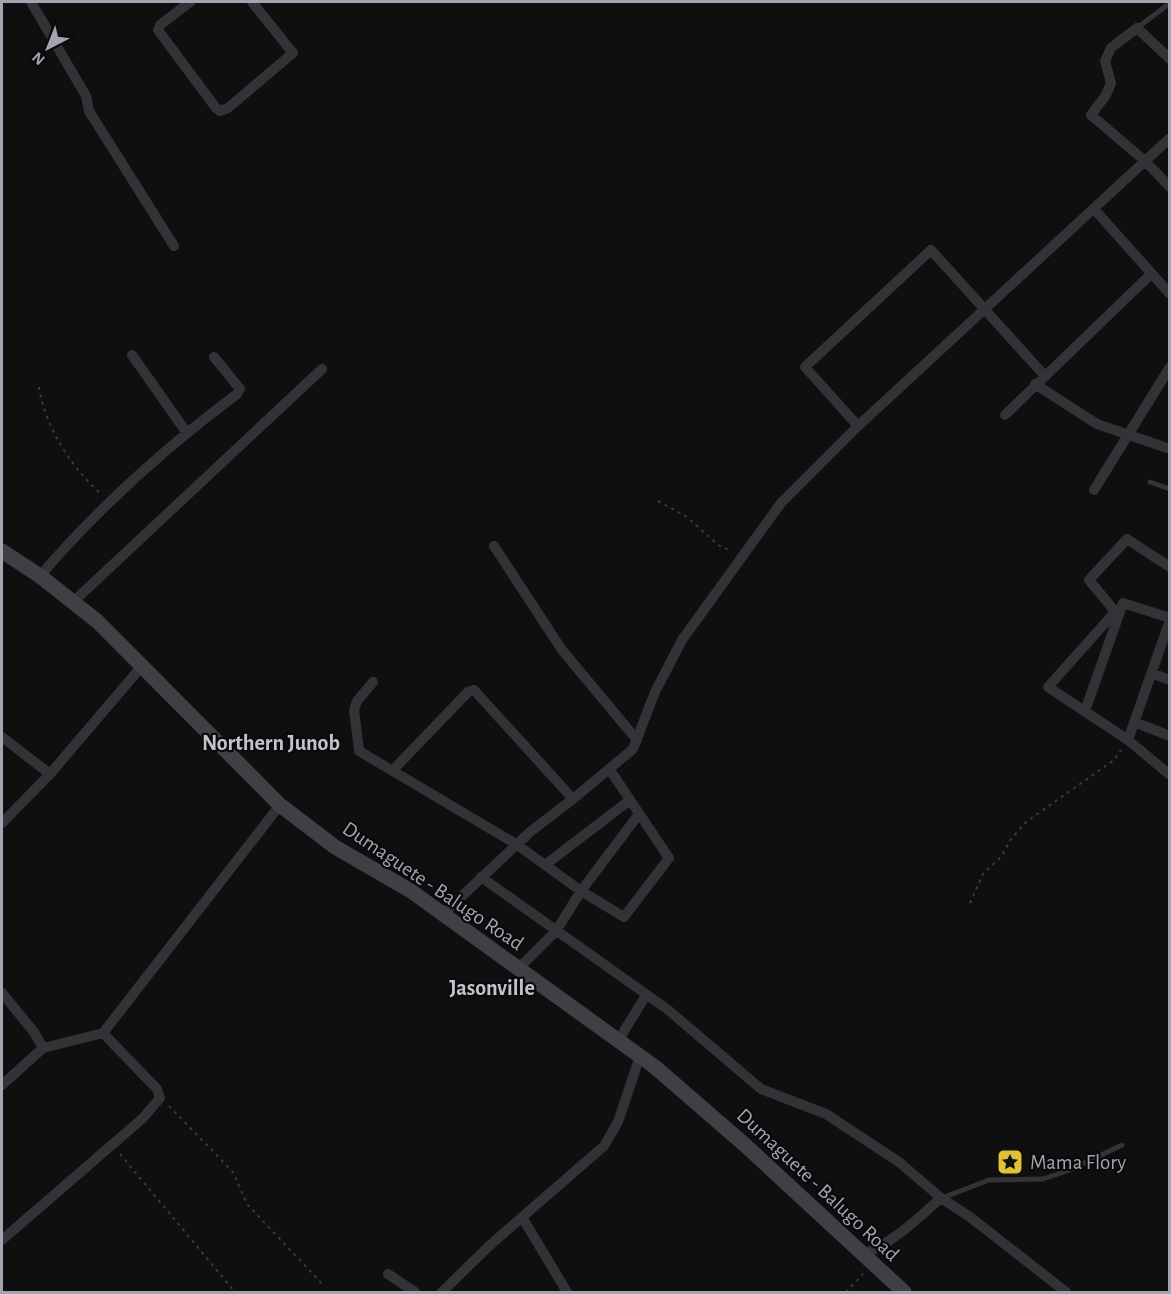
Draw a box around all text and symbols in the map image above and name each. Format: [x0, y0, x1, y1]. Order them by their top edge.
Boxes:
north arrow [18, 18, 78, 78]
text: N [29, 49, 48, 68]
district label: Northern Junob [202, 732, 340, 754]
street label: Dumaguete - Balugo Road [339, 818, 527, 954]
district label: Jasonville [449, 977, 535, 999]
street label: Dumaguete - Balugo Road [733, 1105, 903, 1265]
place icon: Mama Flory [995, 1147, 1025, 1177]
place label: Mama Flory [1030, 1152, 1126, 1173]

